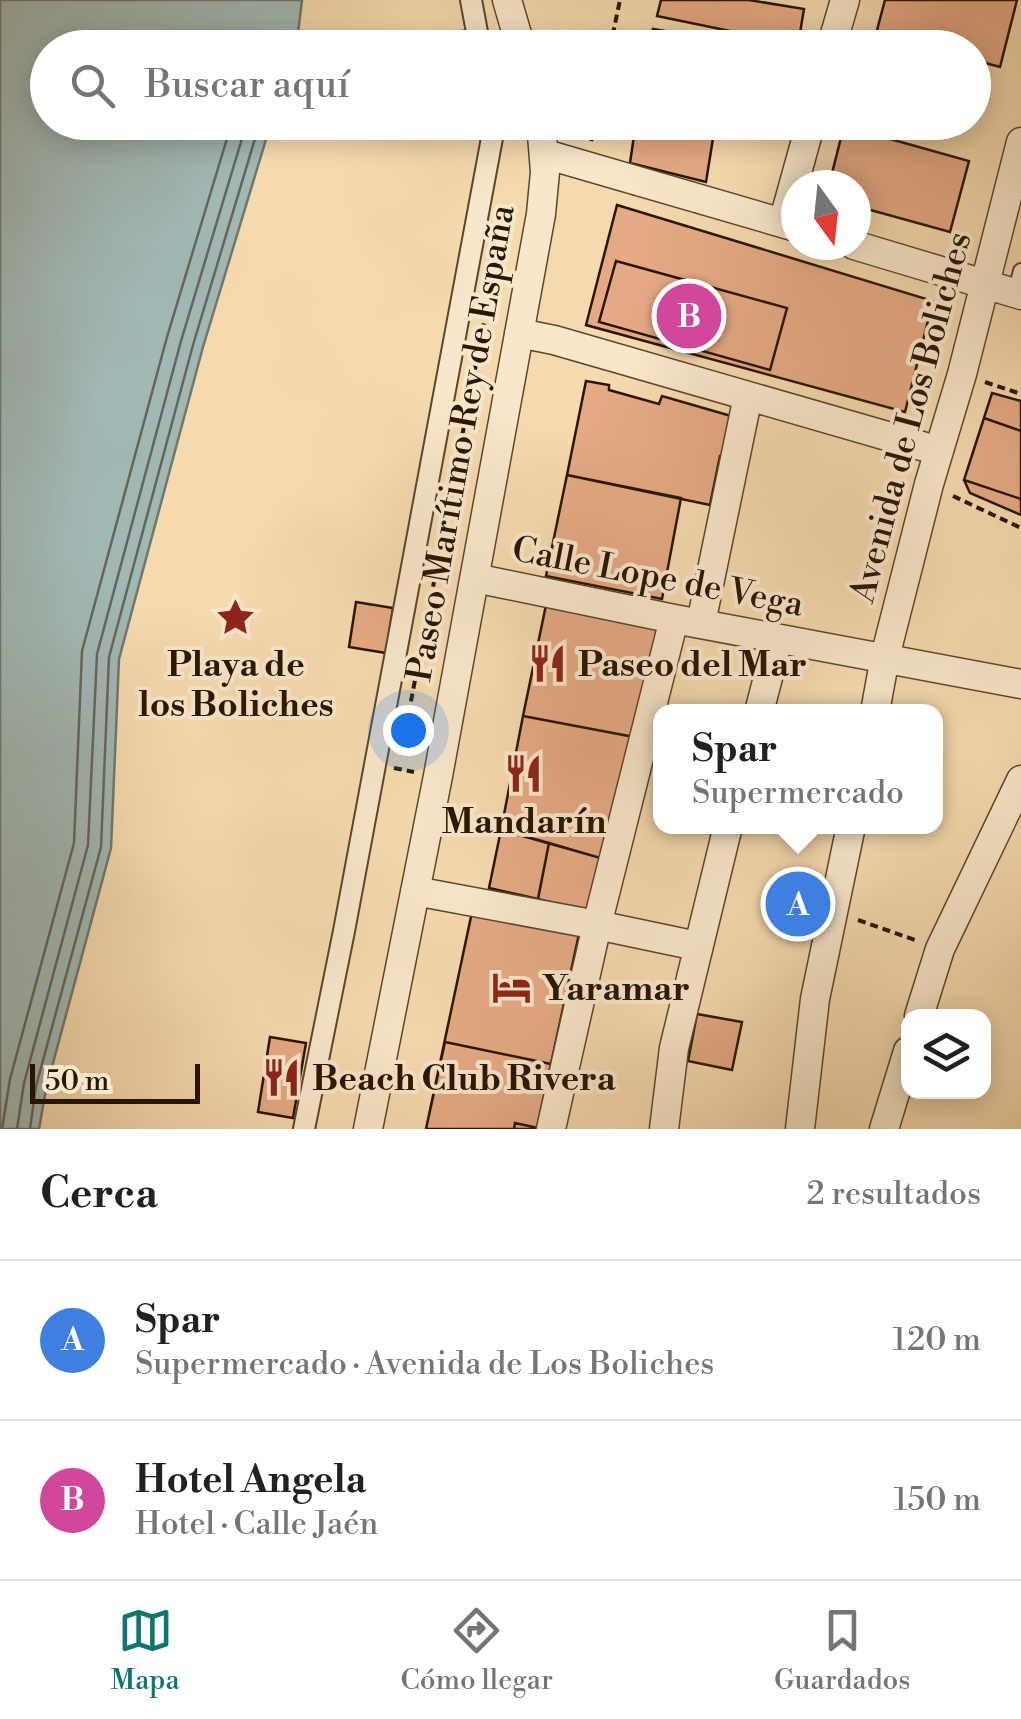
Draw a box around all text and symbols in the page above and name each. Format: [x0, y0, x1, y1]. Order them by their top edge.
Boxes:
search box [30, 30, 991, 140]
icon: search [65, 58, 120, 113]
text: Buscar aquí [145, 62, 350, 109]
north arrow [781, 170, 871, 260]
street label: Paseo Marítimo Rey de España [398, 201, 525, 685]
street label: Avenida de Los Boliches [841, 227, 982, 608]
pin: B [656, 278, 722, 354]
street label: Calle Lope de Vega [508, 528, 807, 627]
place icon: Playa de los Boliches [215, 596, 257, 638]
restaurant icon: Paseo del Mar [527, 643, 569, 685]
place label: Playa de los Boliches [138, 644, 334, 727]
place label: Paseo del Mar [578, 644, 807, 687]
popup [653, 704, 943, 834]
your location [383, 705, 434, 756]
text: Spar [692, 726, 778, 773]
restaurant icon: Mandarín [503, 753, 545, 795]
text: Supermercado [692, 773, 904, 813]
place label: Mandarín [442, 801, 607, 844]
pin: A [766, 866, 830, 942]
hotel icon: Yaramar [491, 967, 533, 1009]
place label: Yaramar [542, 968, 690, 1011]
map controls [901, 1009, 991, 1099]
button: layers [901, 1009, 991, 1099]
restaurant icon: Beach Club Rivera [261, 1057, 303, 1099]
place label: Beach Club Rivera [312, 1058, 617, 1101]
scale bar [30, 1059, 200, 1104]
text: 50 m [45, 1064, 109, 1099]
text: Cerca [40, 1168, 158, 1221]
text: 2 resultados [807, 1174, 981, 1214]
text: Spar [135, 1297, 221, 1344]
text: A [61, 1320, 84, 1360]
text: 120 m [892, 1320, 981, 1360]
text: Supermercado · Avenida de Los Boliches [135, 1344, 714, 1384]
text: Hotel Angela [135, 1457, 366, 1504]
text: B [60, 1480, 85, 1520]
text: 150 m [894, 1480, 981, 1520]
text: Hotel · Calle Jaén [135, 1504, 378, 1544]
tab: Mapa [110, 1603, 180, 1698]
tab: Cómo llegar [401, 1603, 553, 1698]
tab: Guardados [774, 1603, 911, 1698]

